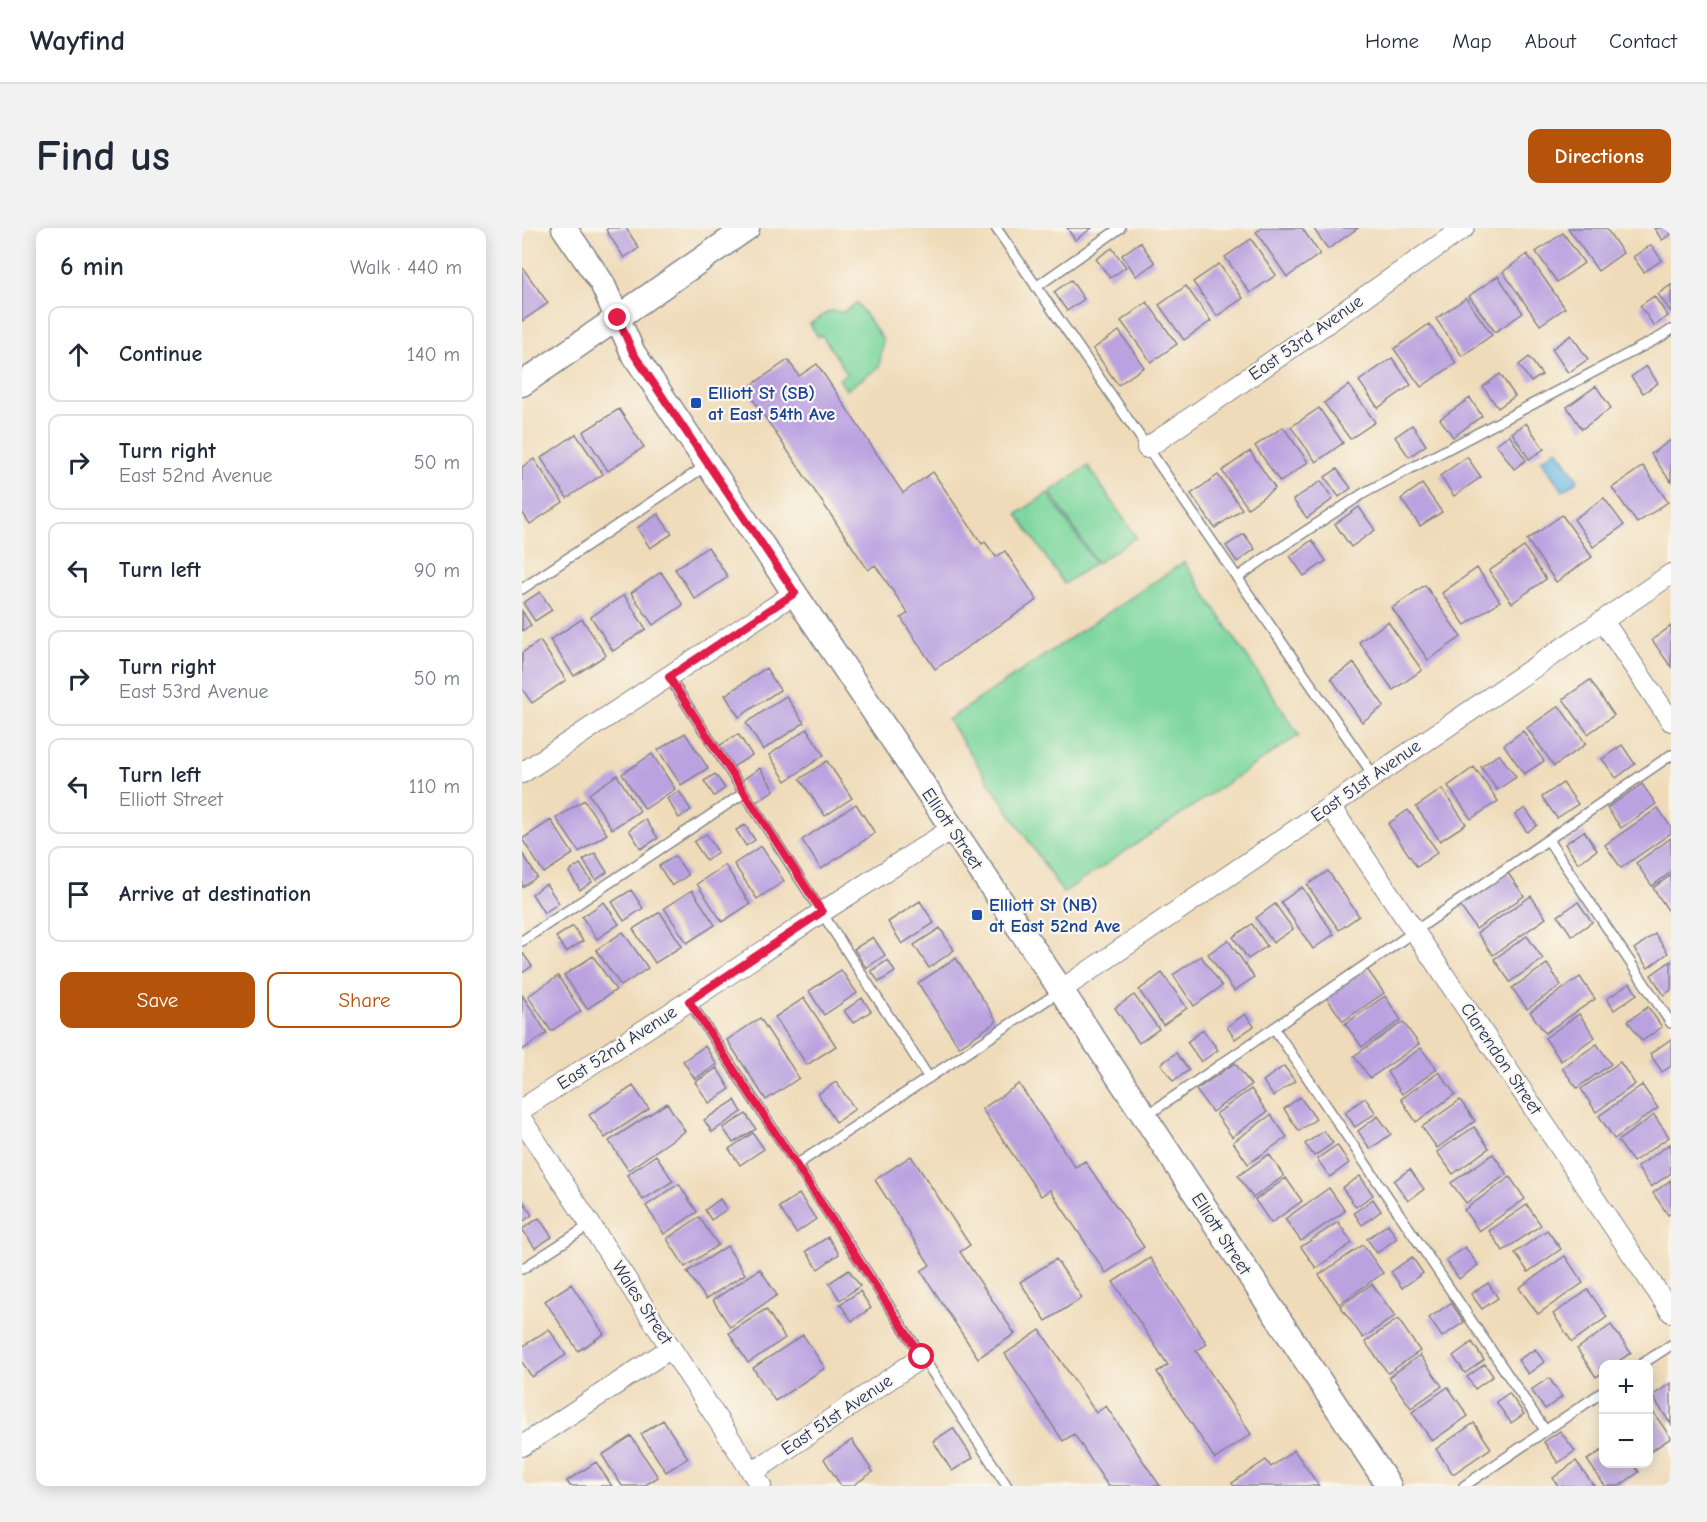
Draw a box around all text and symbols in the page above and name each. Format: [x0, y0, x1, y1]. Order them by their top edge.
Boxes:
text: Wayfind [30, 25, 125, 57]
text: Home [1365, 29, 1419, 53]
text: Map [1452, 29, 1492, 53]
text: About [1525, 29, 1576, 53]
text: Contact [1609, 29, 1677, 53]
button: Directions [1528, 129, 1671, 183]
text: Find us [36, 132, 170, 181]
text: 6 min [60, 252, 124, 282]
text: Walk · 440 m [350, 256, 462, 279]
street label: East 53rd Avenue [1245, 291, 1367, 385]
route end [604, 304, 630, 330]
icon: ahead [62, 338, 95, 371]
text: Continue [119, 341, 202, 367]
text: 140 m [407, 343, 460, 366]
place label: Elliott St (SB) at East 54th Ave [708, 383, 835, 425]
marker: Elliott St (SB) at East 54th Ave [689, 396, 703, 410]
text: Turn right [119, 438, 216, 464]
icon: right [62, 446, 95, 479]
text: 50 m [414, 451, 460, 474]
text: East 52nd Avenue [119, 464, 273, 487]
icon: left [62, 554, 95, 587]
text: Turn left [119, 557, 201, 583]
text: 90 m [414, 559, 460, 582]
text: Turn right [119, 654, 216, 680]
icon: right [62, 662, 95, 695]
text: 50 m [414, 667, 460, 690]
text: East 53rd Avenue [119, 680, 269, 703]
street label: East 51st Avenue [1307, 735, 1425, 827]
text: Turn left [119, 762, 201, 788]
icon: left [62, 770, 95, 803]
text: 110 m [409, 775, 460, 798]
street label: Elliott Street [917, 784, 987, 874]
text: Elliott Street [119, 788, 223, 811]
icon: arrive [62, 878, 95, 911]
text: Arrive at destination [119, 881, 311, 907]
place label: Elliott St (NB) at East 52nd Ave [989, 895, 1121, 937]
marker: Elliott St (NB) at East 52nd Ave [970, 908, 984, 922]
button: Save [60, 972, 255, 1028]
button: Share [267, 972, 462, 1028]
street label: Clarendon Street [1456, 999, 1547, 1120]
street label: East 52nd Avenue [553, 1002, 681, 1094]
street label: Elliott Street [1187, 1189, 1256, 1280]
street label: Wales Street [607, 1257, 677, 1349]
route start [908, 1343, 934, 1369]
map controls [1599, 1360, 1653, 1468]
button: + [1599, 1360, 1653, 1414]
street label: East 51st Avenue [778, 1370, 896, 1460]
button: − [1599, 1414, 1653, 1468]

